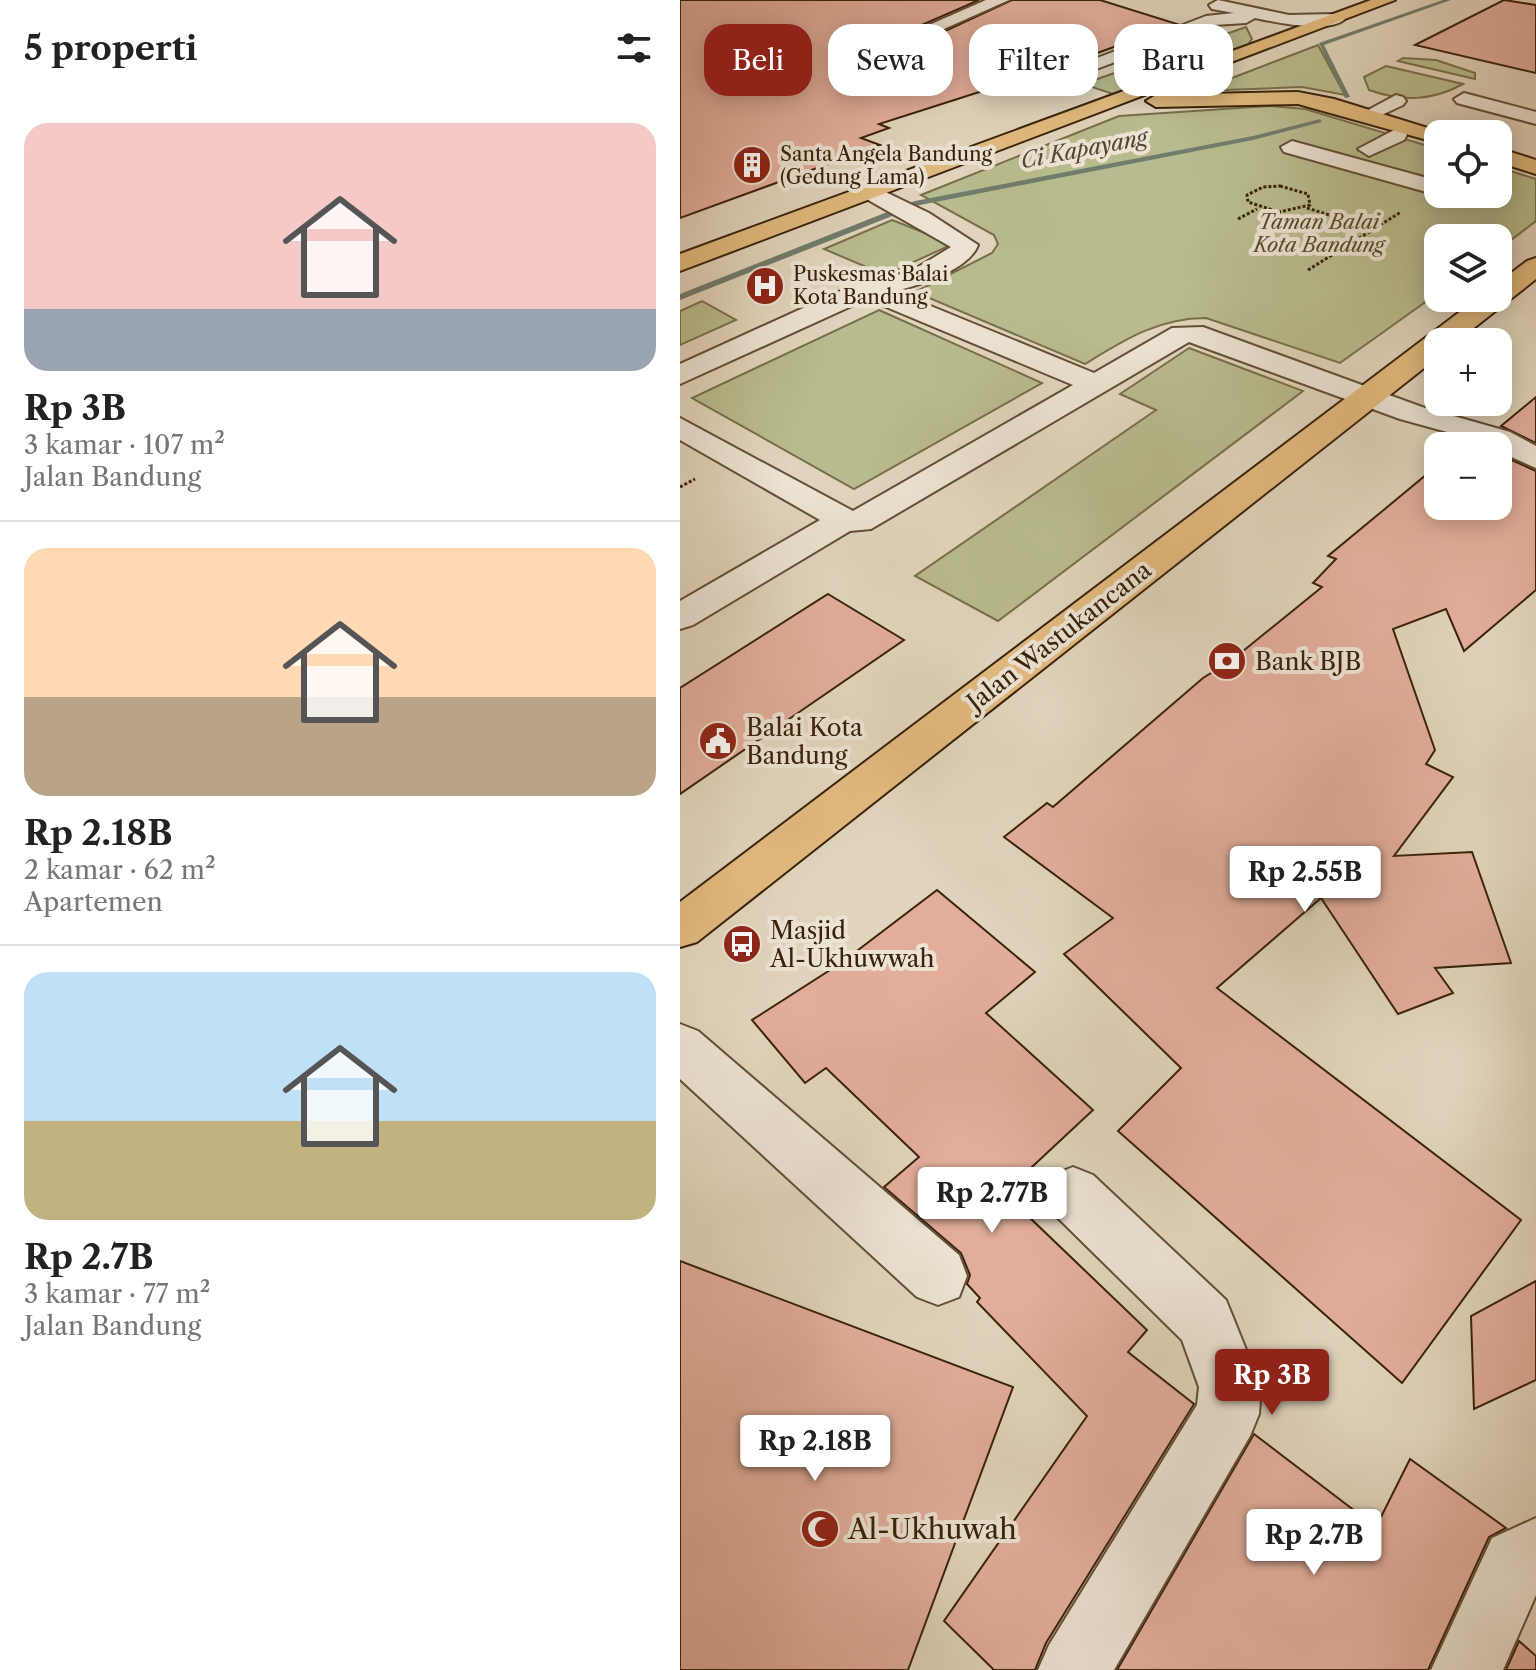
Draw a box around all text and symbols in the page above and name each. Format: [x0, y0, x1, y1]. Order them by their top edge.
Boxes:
chip: Beli [704, 24, 812, 96]
chip: Sewa [828, 24, 953, 96]
chip: Filter [969, 24, 1098, 96]
chip: Baru [1114, 24, 1233, 96]
icon: filters [612, 26, 656, 70]
text: 5 properti [24, 27, 197, 69]
map controls [1424, 120, 1512, 520]
button: locate [1424, 120, 1512, 208]
water label: Ci Kapayang [1018, 123, 1152, 175]
place label: Santa Angela Bandung (Gedung Lama) [780, 142, 992, 189]
building icon: Santa Angela Bandung (Gedung Lama) [731, 144, 773, 186]
icon: home [268, 175, 412, 319]
park label: Taman Balai Kota Bandung [1252, 210, 1386, 257]
button: layers [1424, 224, 1512, 312]
place label: Puskesmas Balai Kota Bandung [793, 262, 948, 309]
hospital icon: Puskesmas Balai Kota Bandung [744, 265, 786, 307]
button: + [1424, 328, 1512, 416]
text: Rp 3B [24, 387, 126, 429]
text: 3 kamar · 107 m² [24, 429, 225, 461]
button: − [1424, 432, 1512, 520]
text: Jalan Bandung [24, 461, 201, 493]
street label: Jalan Wastukancana [958, 555, 1157, 719]
icon: home [268, 600, 412, 744]
bank icon: Bank BJB [1206, 640, 1248, 682]
place label: Bank BJB [1255, 647, 1361, 676]
place label: Balai Kota Bandung [746, 713, 863, 770]
public building icon: Balai Kota Bandung [697, 720, 739, 762]
text: Rp 2.18B [24, 812, 172, 854]
pin: Rp 2.55B [1222, 846, 1388, 914]
text: 2 kamar · 62 m² [24, 854, 216, 886]
text: Rp 2.55B [1248, 856, 1362, 888]
text: Apartemen [24, 886, 163, 918]
place label: Masjid Al-Ukhuwwah [769, 916, 935, 973]
bus stop icon: Masjid Al-Ukhuwwah [721, 923, 763, 965]
icon: home [268, 1024, 412, 1168]
pin: Rp 2.77B [909, 1167, 1075, 1235]
text: Rp 2.77B [936, 1177, 1048, 1209]
text: Rp 2.7B [24, 1236, 154, 1278]
text: 3 kamar · 77 m² [24, 1278, 210, 1310]
text: Jalan Bandung [24, 1310, 201, 1342]
pin: Rp 3B [1216, 1349, 1328, 1417]
text: Rp 3B [1233, 1359, 1311, 1391]
pin: Rp 2.18B [732, 1415, 898, 1483]
text: Rp 2.18B [758, 1425, 872, 1457]
mosque icon: Al-Ukhuwah [799, 1508, 841, 1550]
pin: Rp 2.7B [1240, 1509, 1388, 1577]
place label: Al-Ukhuwah [847, 1512, 1017, 1546]
text: Rp 2.7B [1264, 1519, 1364, 1551]

